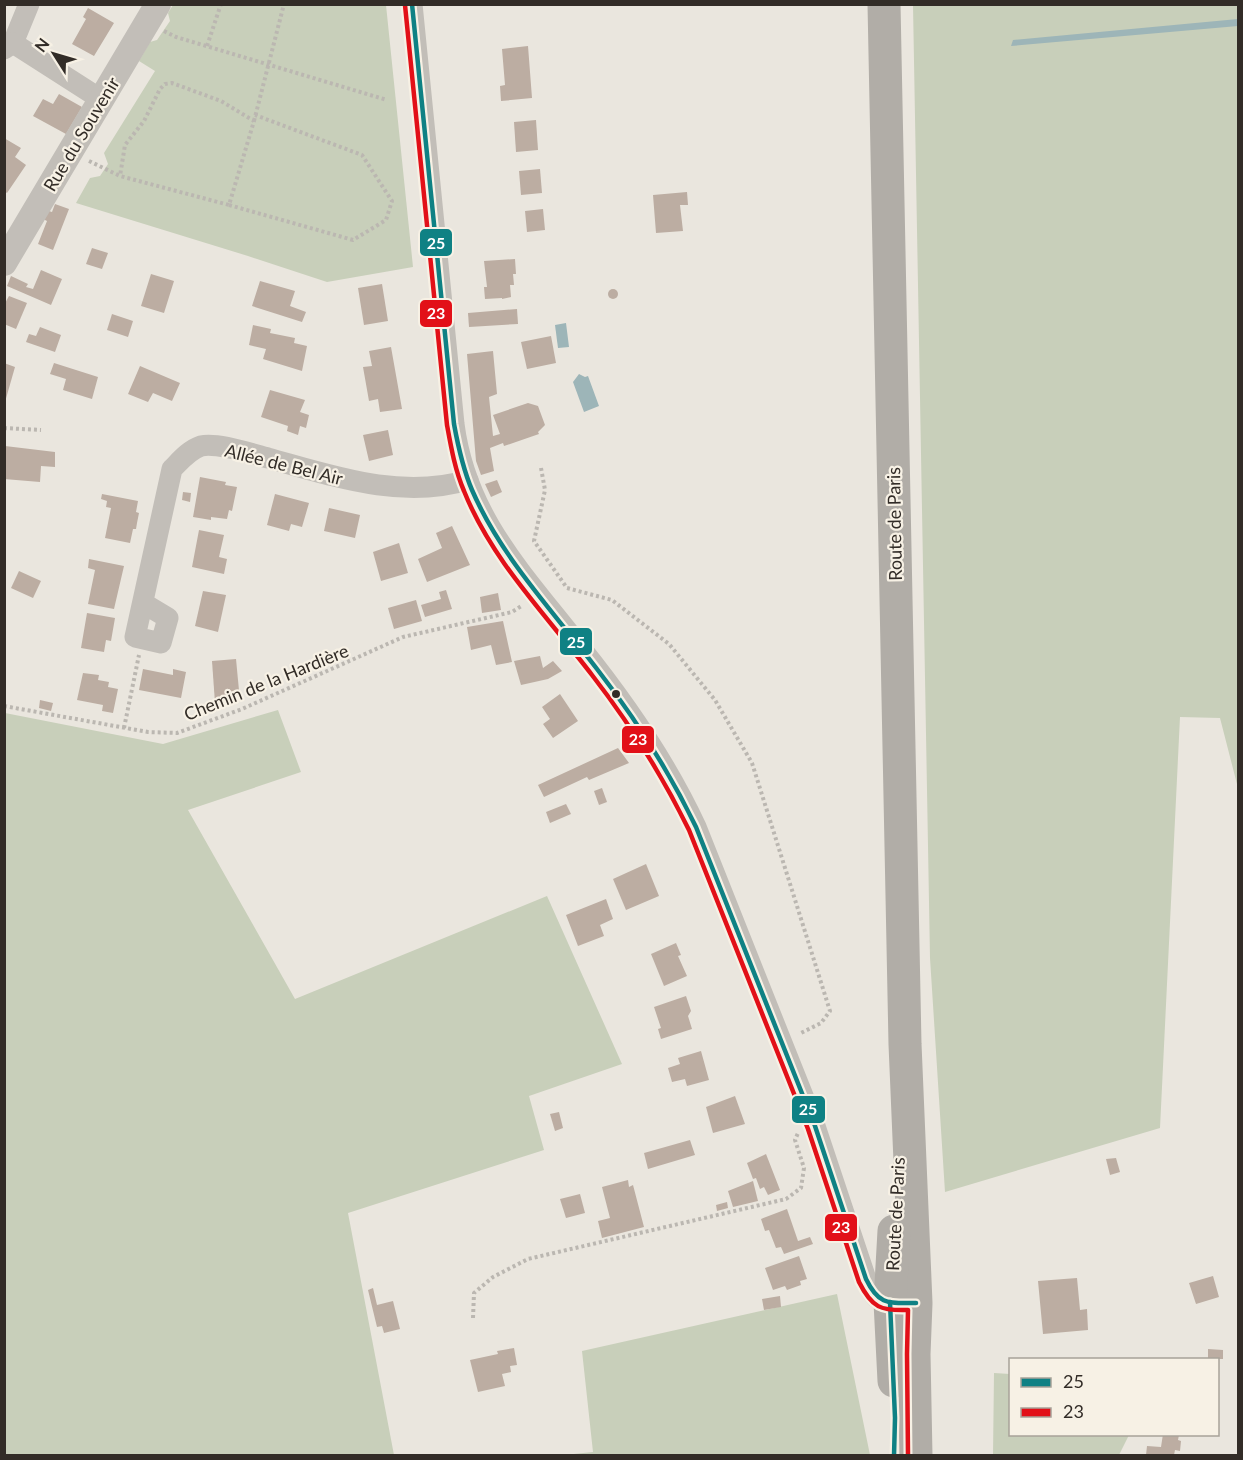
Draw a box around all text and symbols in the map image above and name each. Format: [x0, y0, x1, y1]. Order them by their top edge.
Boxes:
north arrow [24, 24, 84, 84]
text: N [30, 34, 53, 55]
street label: Rue du Souvenir [38, 73, 124, 195]
line badge: 25 [419, 228, 453, 257]
text: 25 [427, 233, 445, 252]
line badge: 23 [419, 299, 453, 328]
text: 23 [427, 303, 445, 322]
street label: Allée de Bel Air [223, 439, 346, 489]
street label: Route de Paris [882, 467, 906, 581]
line badge: 25 [559, 627, 593, 656]
text: 25 [567, 632, 585, 651]
street label: Chemin de la Hardière [180, 639, 352, 725]
unlabelled marker [610, 688, 622, 700]
line badge: 23 [621, 725, 655, 754]
text: 23 [629, 729, 647, 748]
line badge: 25 [791, 1095, 826, 1124]
text: 25 [799, 1099, 817, 1118]
street label: Route de Paris [881, 1156, 909, 1271]
line badge: 23 [824, 1213, 858, 1242]
text: 23 [832, 1217, 850, 1236]
legend [1009, 1358, 1219, 1436]
text: 25 [1063, 1370, 1084, 1392]
text: 23 [1063, 1400, 1084, 1422]

